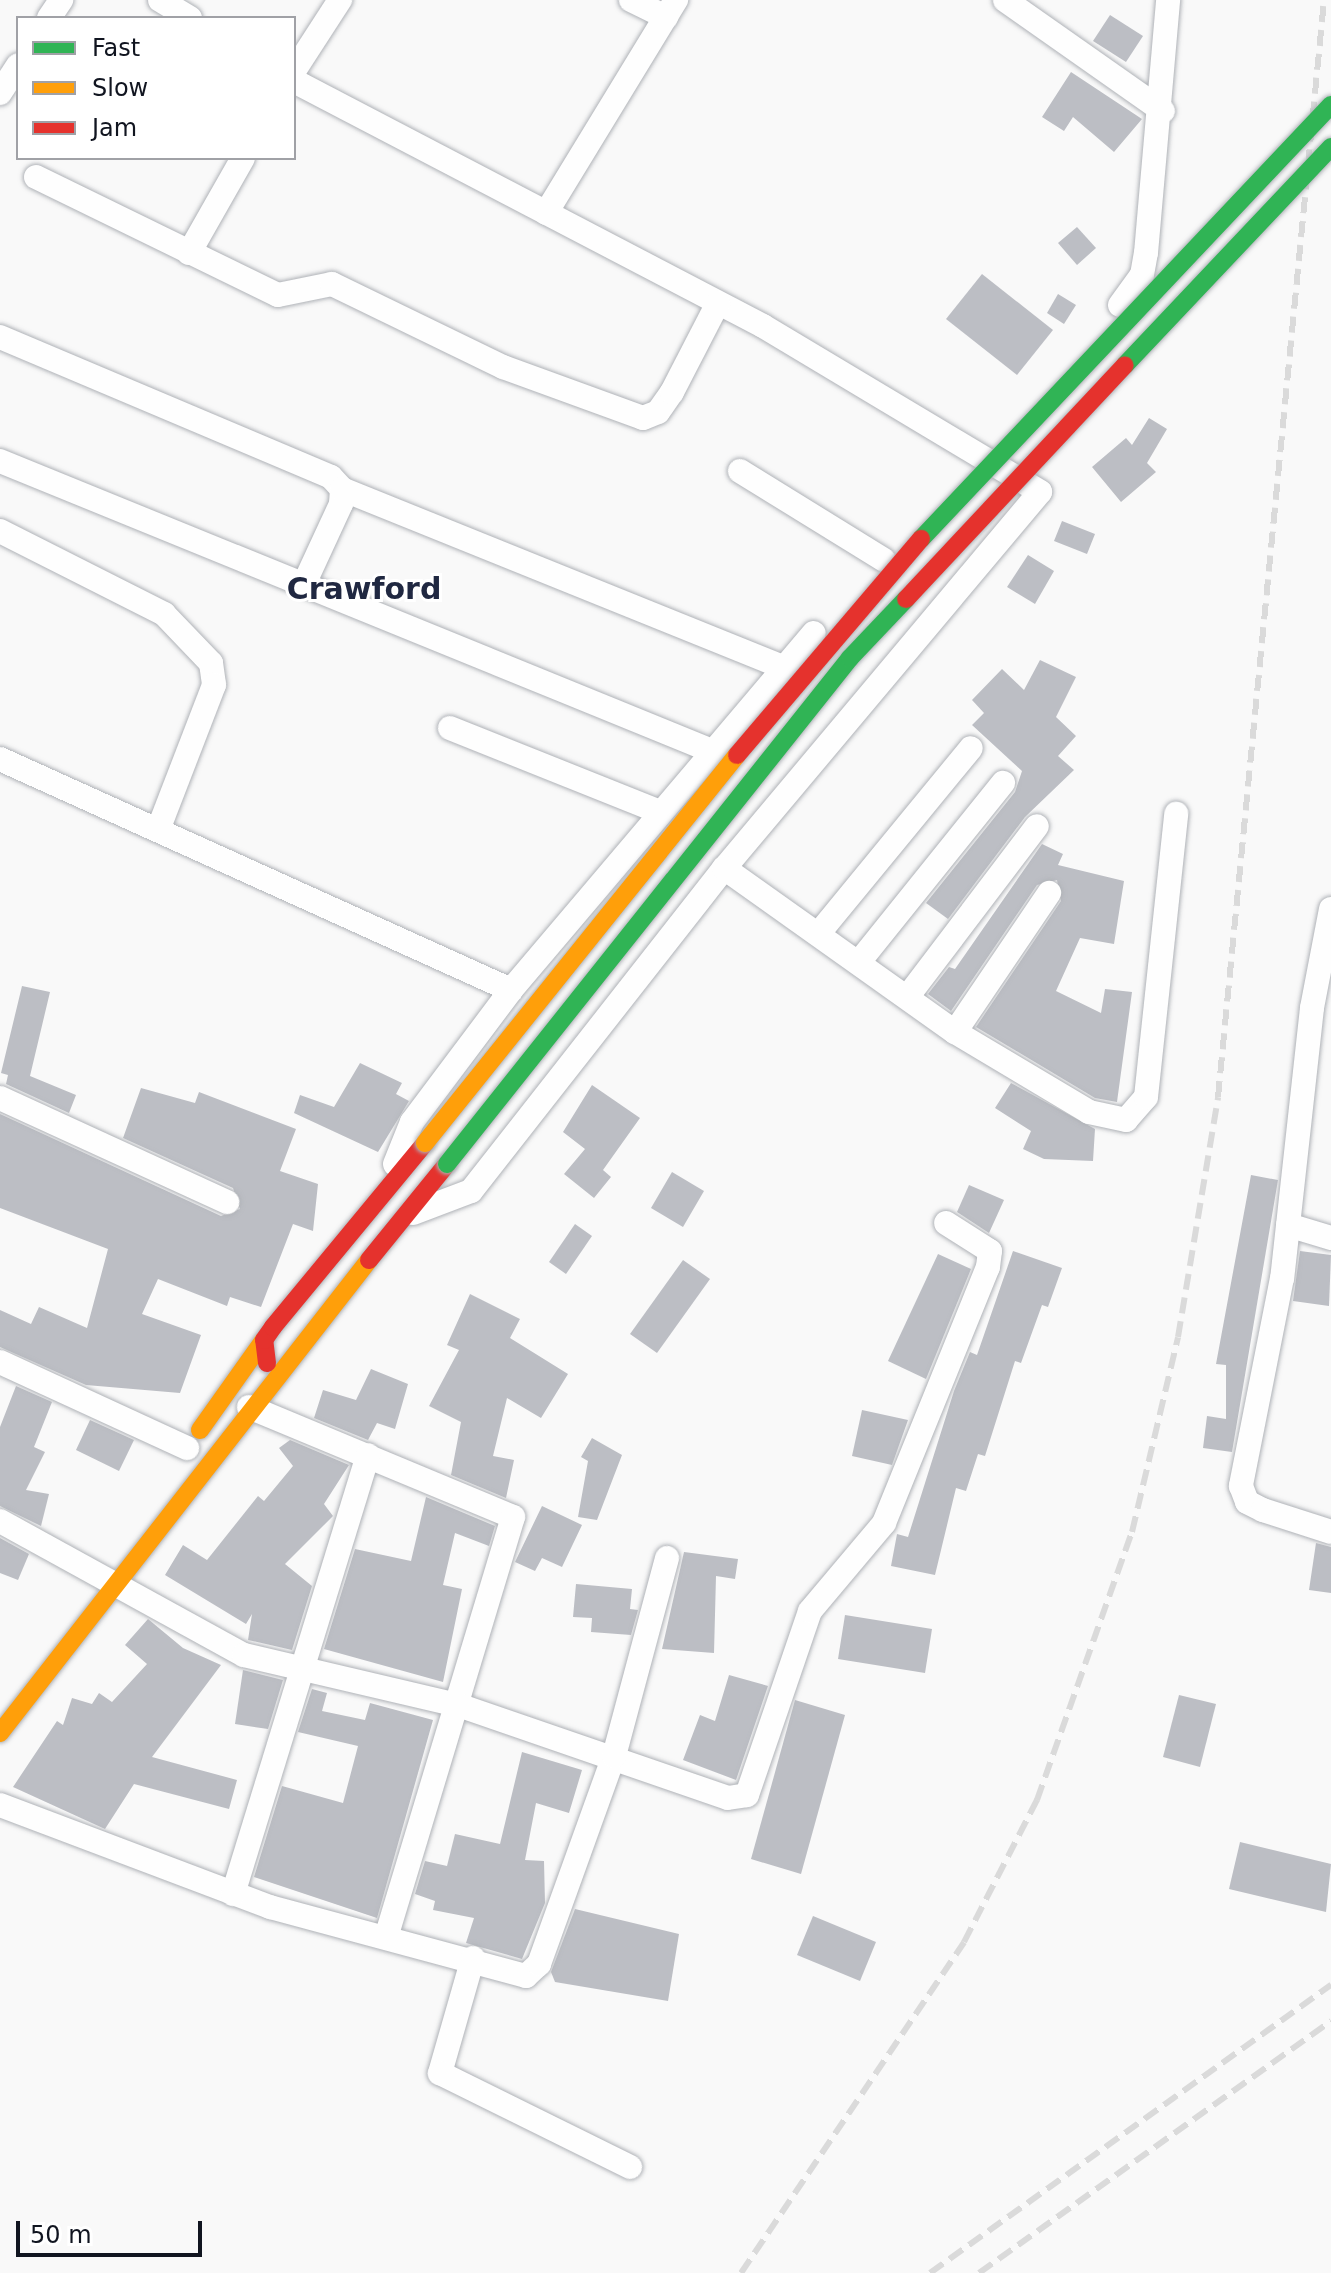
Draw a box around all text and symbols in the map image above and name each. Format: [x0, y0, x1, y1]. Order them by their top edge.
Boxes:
legend [16, 16, 296, 160]
text: Fast [92, 34, 140, 62]
text: Slow [92, 74, 148, 102]
text: Jam [92, 114, 137, 142]
district label: Crawford [287, 571, 441, 607]
scale bar [20, 2205, 206, 2255]
text: 50 m [30, 2221, 92, 2249]

